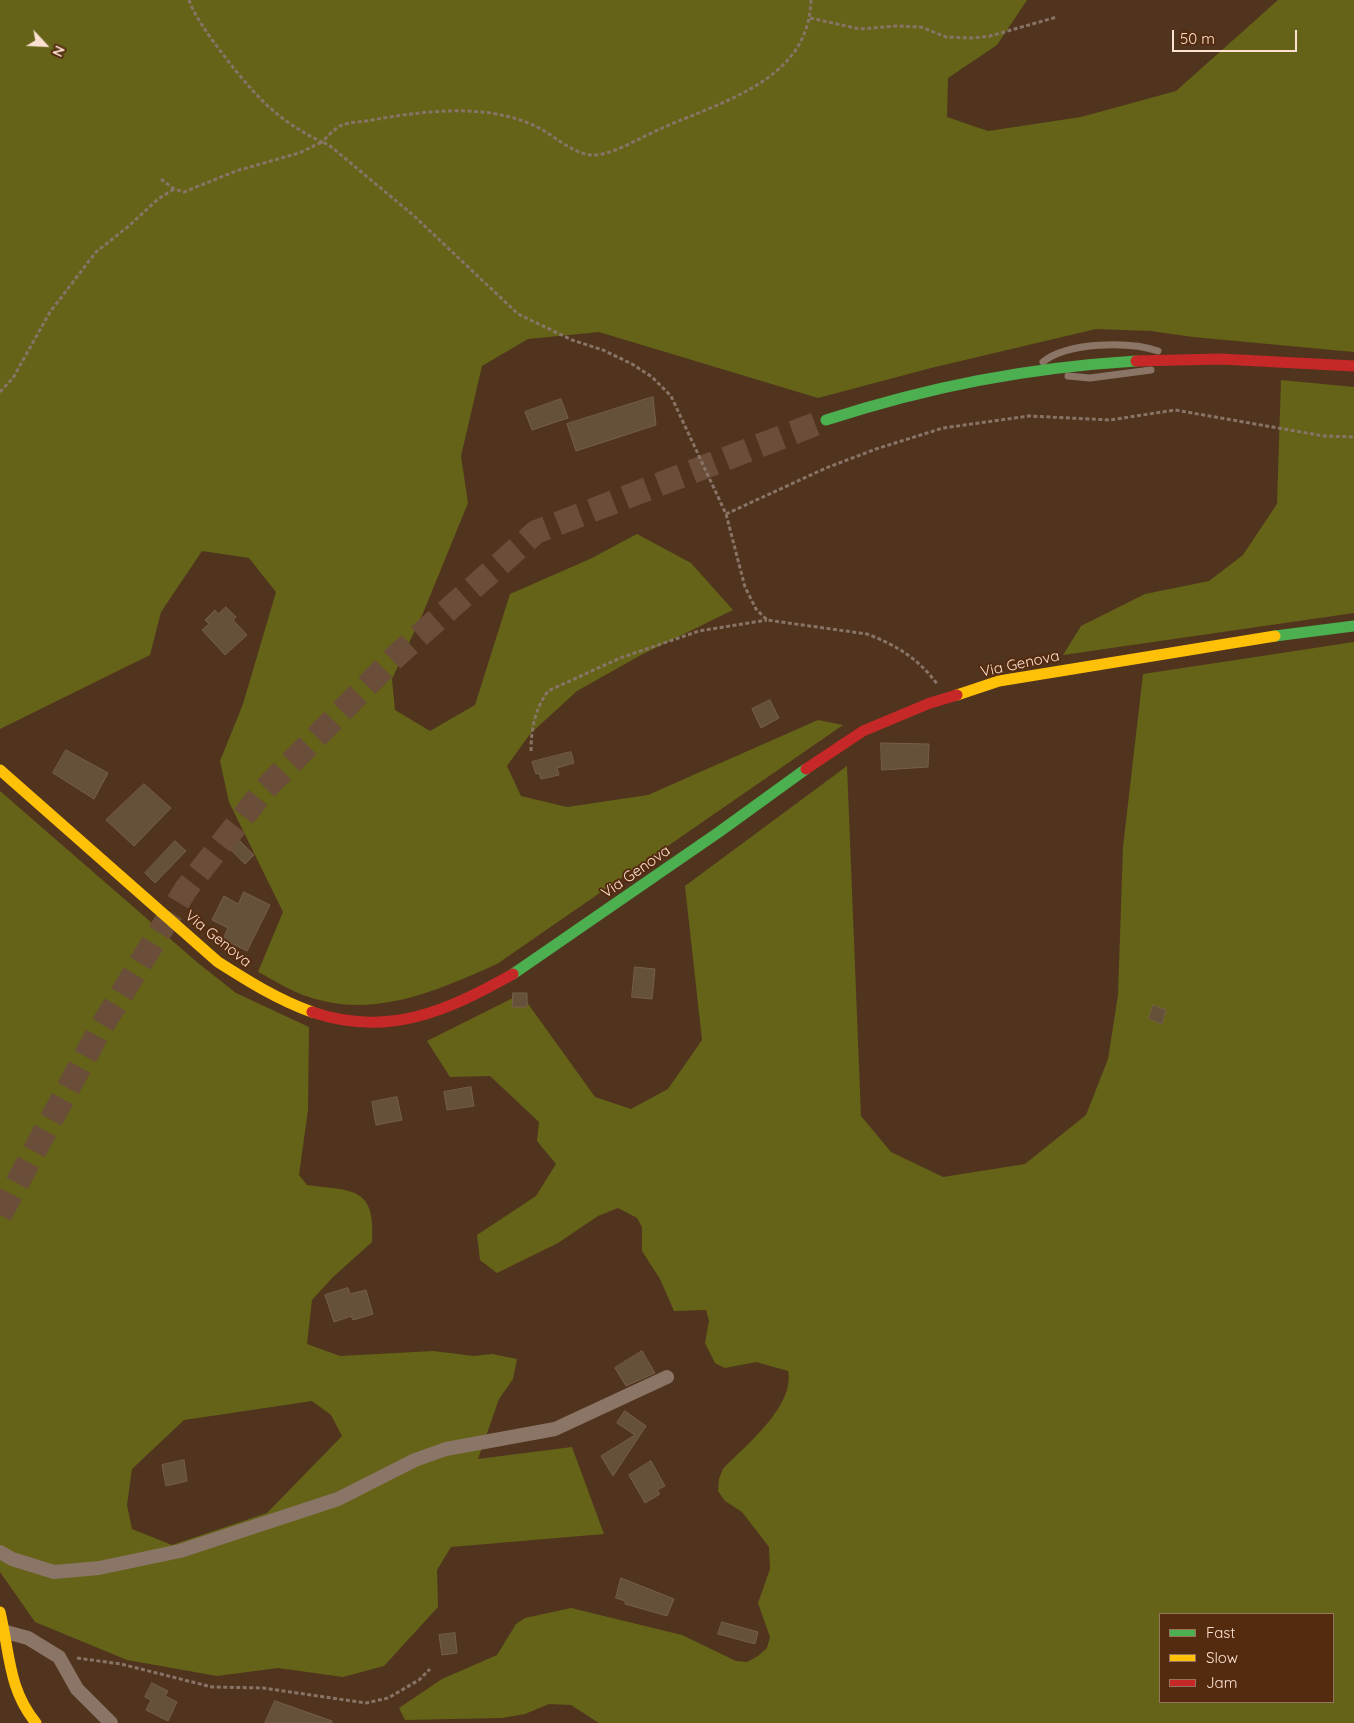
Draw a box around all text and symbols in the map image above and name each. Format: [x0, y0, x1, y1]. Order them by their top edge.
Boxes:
north arrow [20, 20, 70, 70]
scale bar [1174, 20, 1299, 52]
text: 50 m [1180, 29, 1215, 48]
text: N [48, 43, 69, 60]
street label: Via Genova [979, 647, 1061, 681]
street label: Via Genova [598, 842, 674, 902]
street label: Via Genova [181, 907, 255, 971]
legend [1159, 1613, 1334, 1703]
text: Fast [1206, 1623, 1235, 1642]
text: Slow [1206, 1648, 1238, 1667]
text: Jam [1206, 1673, 1237, 1692]

